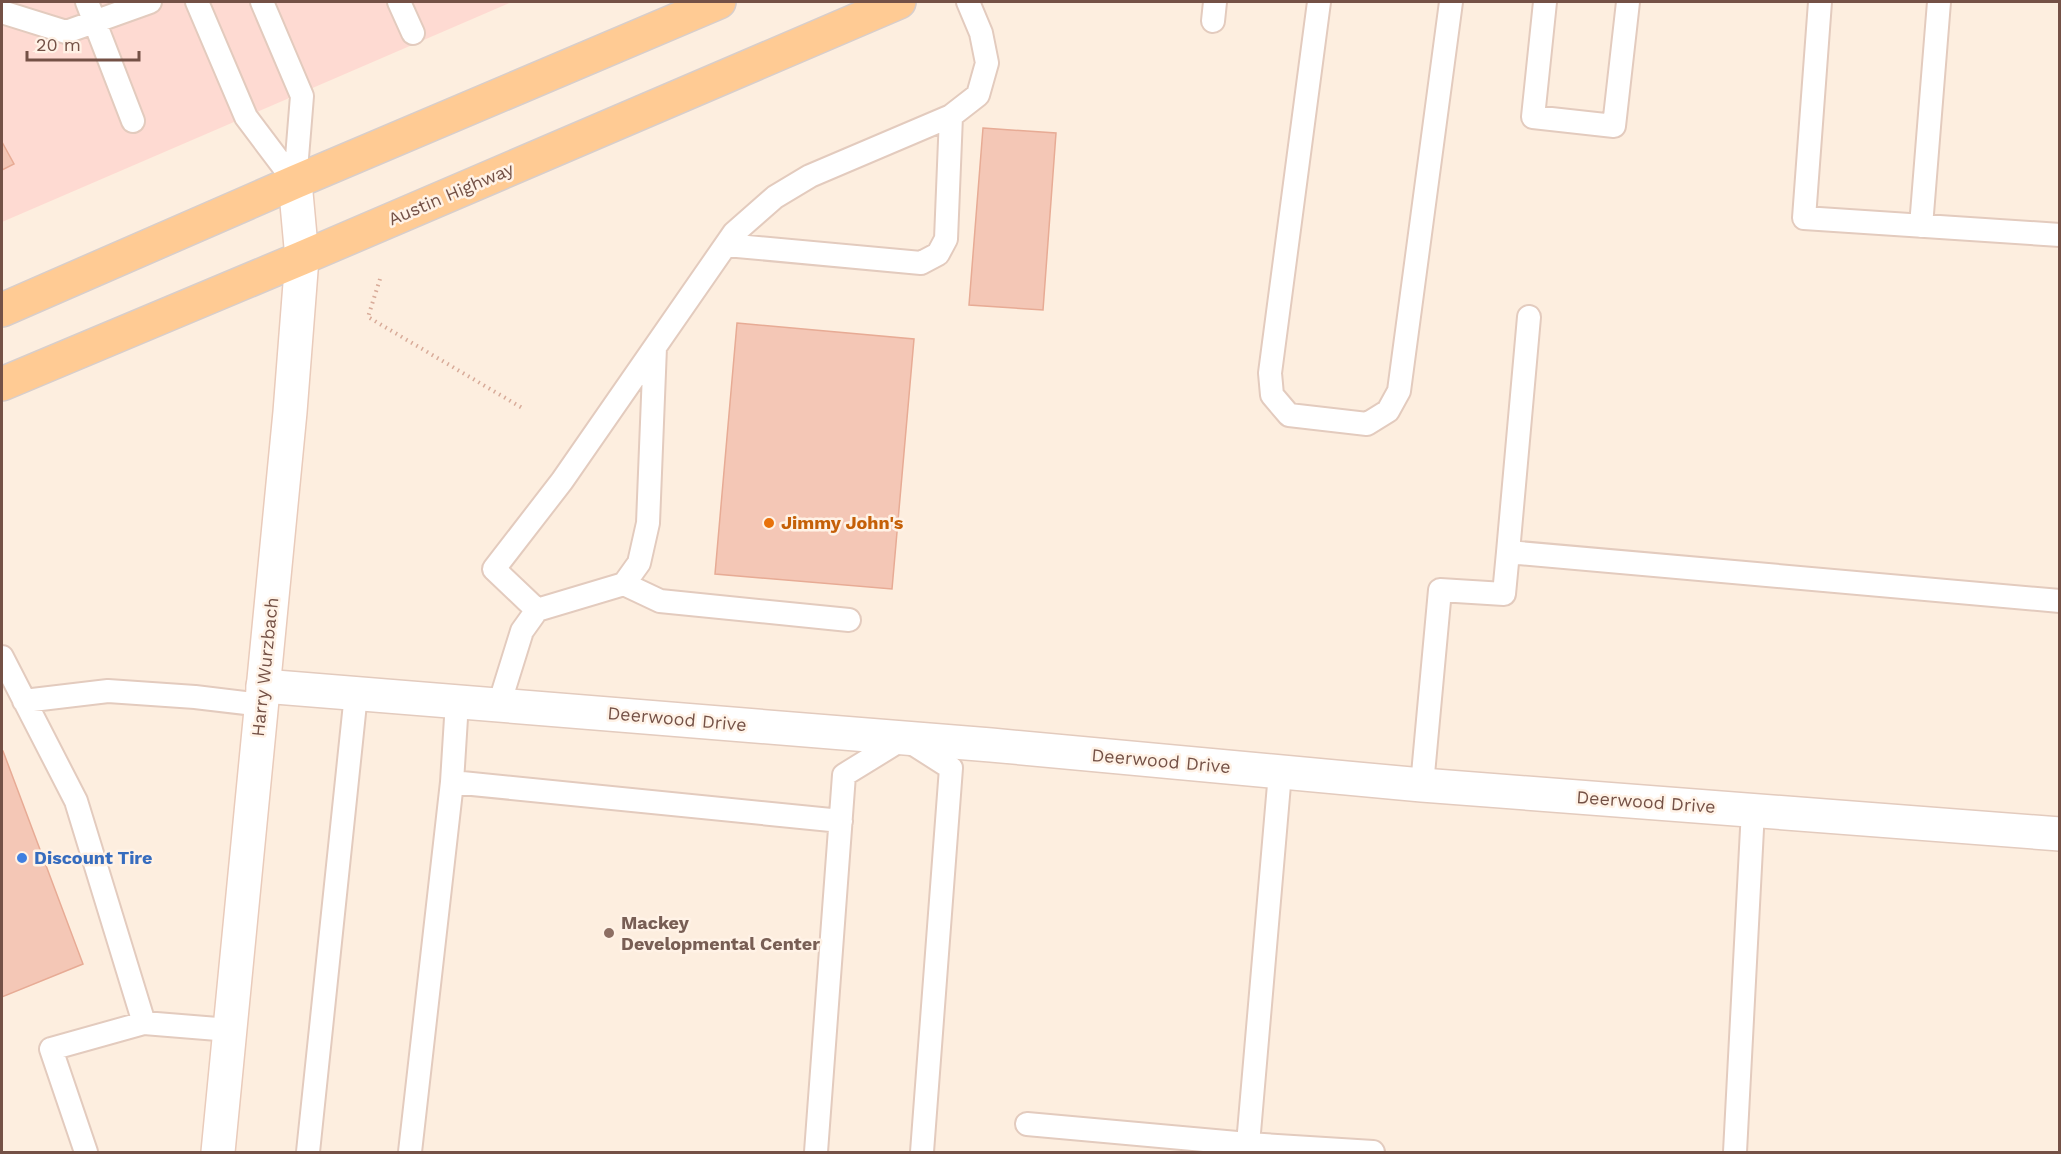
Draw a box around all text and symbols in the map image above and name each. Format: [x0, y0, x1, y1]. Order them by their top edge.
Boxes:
scale bar [27, 24, 140, 62]
text: 20 m [36, 34, 81, 55]
street label: Austin Highway [385, 157, 517, 229]
place label: Jimmy John's [781, 512, 904, 533]
marker: Jimmy John's [762, 516, 776, 530]
street label: Harry Wurzbach [247, 596, 282, 738]
street label: Deerwood Drive [607, 702, 748, 735]
street label: Deerwood Drive [1091, 744, 1232, 777]
street label: Deerwood Drive [1576, 786, 1716, 817]
place label: Discount Tire [34, 847, 152, 868]
marker: Discount Tire [15, 851, 29, 865]
place label: Mackey Developmental Center [621, 912, 820, 954]
marker: Mackey Developmental Center [602, 926, 616, 940]

